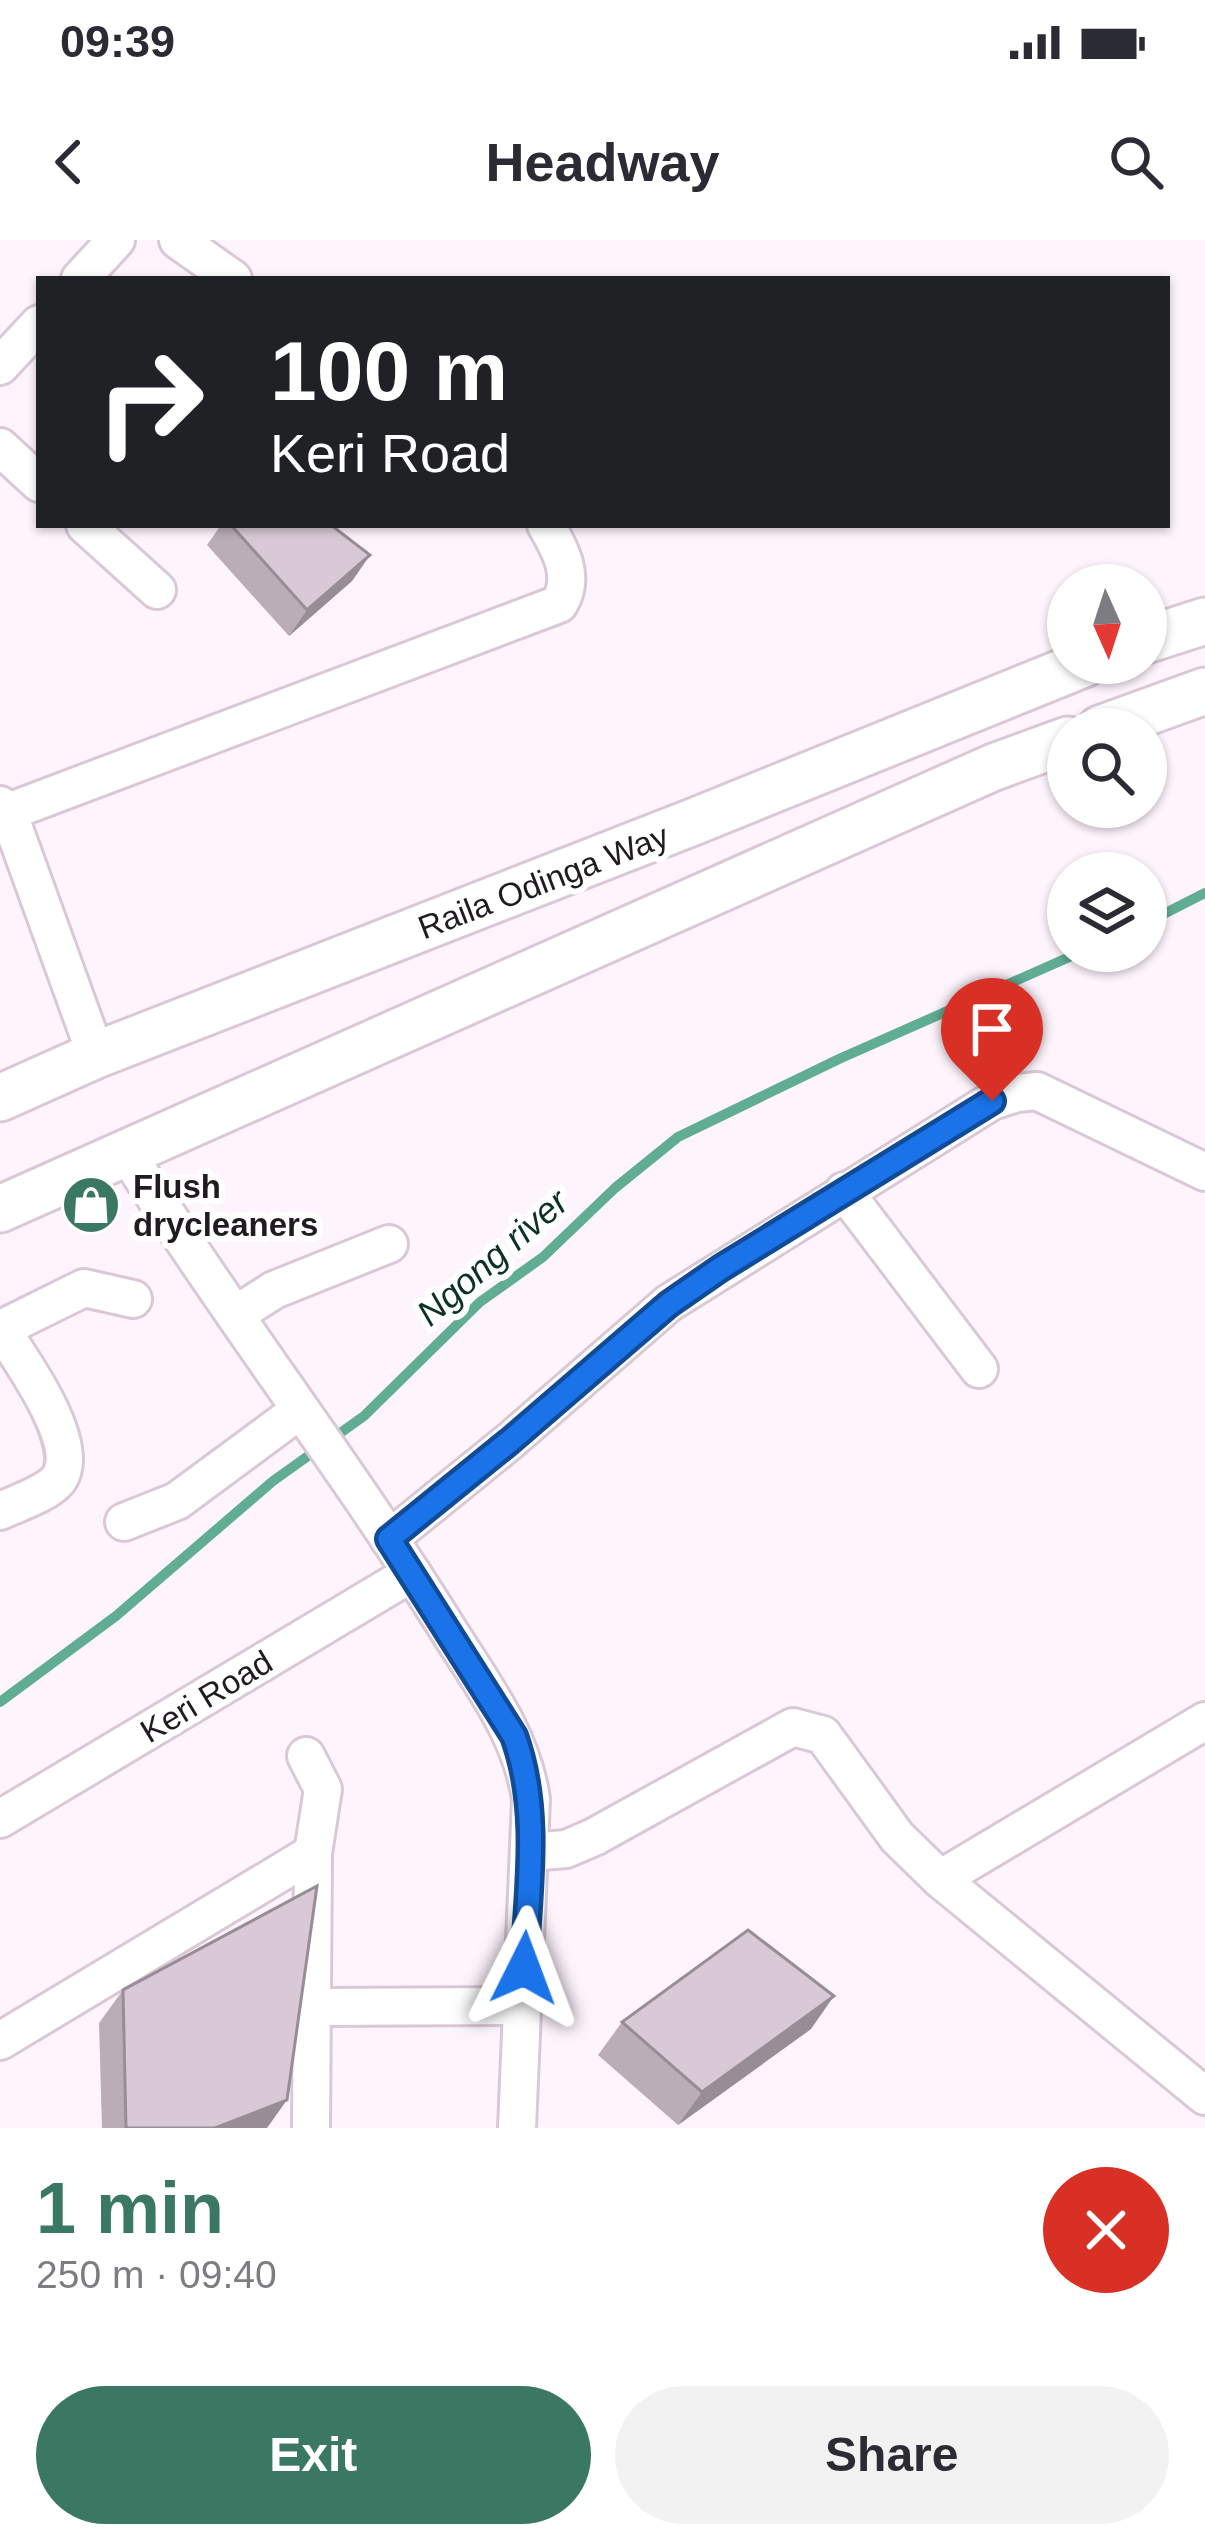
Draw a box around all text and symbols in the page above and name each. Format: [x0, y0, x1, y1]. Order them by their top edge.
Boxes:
text: 09:39 [60, 16, 175, 67]
icon: back [36, 129, 102, 195]
icon: search [1103, 129, 1169, 195]
text: Headway [485, 132, 720, 192]
icon: right [72, 324, 228, 480]
text: 100 m [270, 324, 508, 418]
text: Keri Road [270, 423, 510, 483]
north arrow [1047, 564, 1167, 684]
map controls [1047, 564, 1167, 972]
button: search [1047, 708, 1167, 828]
street label: Raila Odinga Way [413, 817, 674, 946]
button: layers [1047, 852, 1167, 972]
pin [941, 978, 1043, 1101]
icon: arrive [959, 996, 1025, 1062]
place label: Flush drycleaners [133, 1168, 318, 1243]
shop icon: Flush drycleaners [60, 1174, 122, 1236]
water label: Ngong river [409, 1180, 578, 1334]
street label: Keri Road [134, 1643, 279, 1750]
position arrow [461, 1905, 587, 2031]
button: close [1043, 2167, 1169, 2293]
text: 1 min [36, 2168, 224, 2248]
text: 250 m · 09:40 [36, 2253, 277, 2296]
button: Exit [36, 2386, 591, 2524]
button: Share [615, 2386, 1169, 2524]

